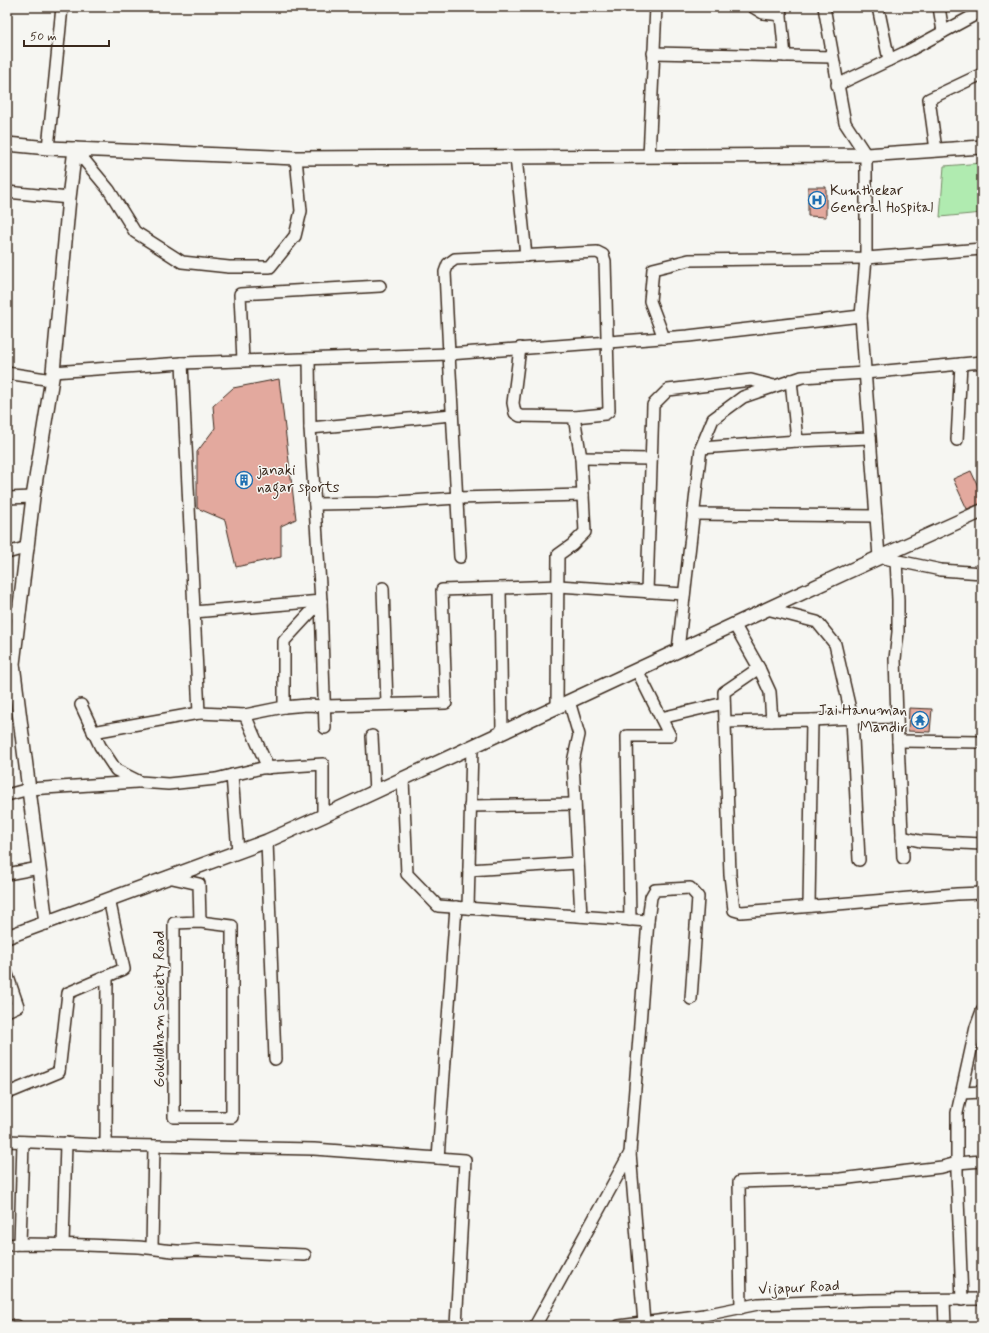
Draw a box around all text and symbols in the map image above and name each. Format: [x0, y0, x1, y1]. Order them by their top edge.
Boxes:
scale bar [24, 22, 109, 48]
text: 50 m [30, 29, 57, 45]
place label: Kumthekar General Hospital [830, 181, 933, 218]
hospital icon: Kumthekar General Hospital [807, 190, 827, 210]
place label: janaki nagar sports [256, 461, 340, 499]
building icon: janaki nagar sports [234, 470, 254, 490]
place label: Jai Hanuman Mandir [818, 701, 907, 738]
temple icon: Jai Hanuman Mandir [910, 710, 930, 730]
street label: Gokuldham Society Road [150, 931, 170, 1087]
street label: Vijapur Road [758, 1276, 840, 1300]

